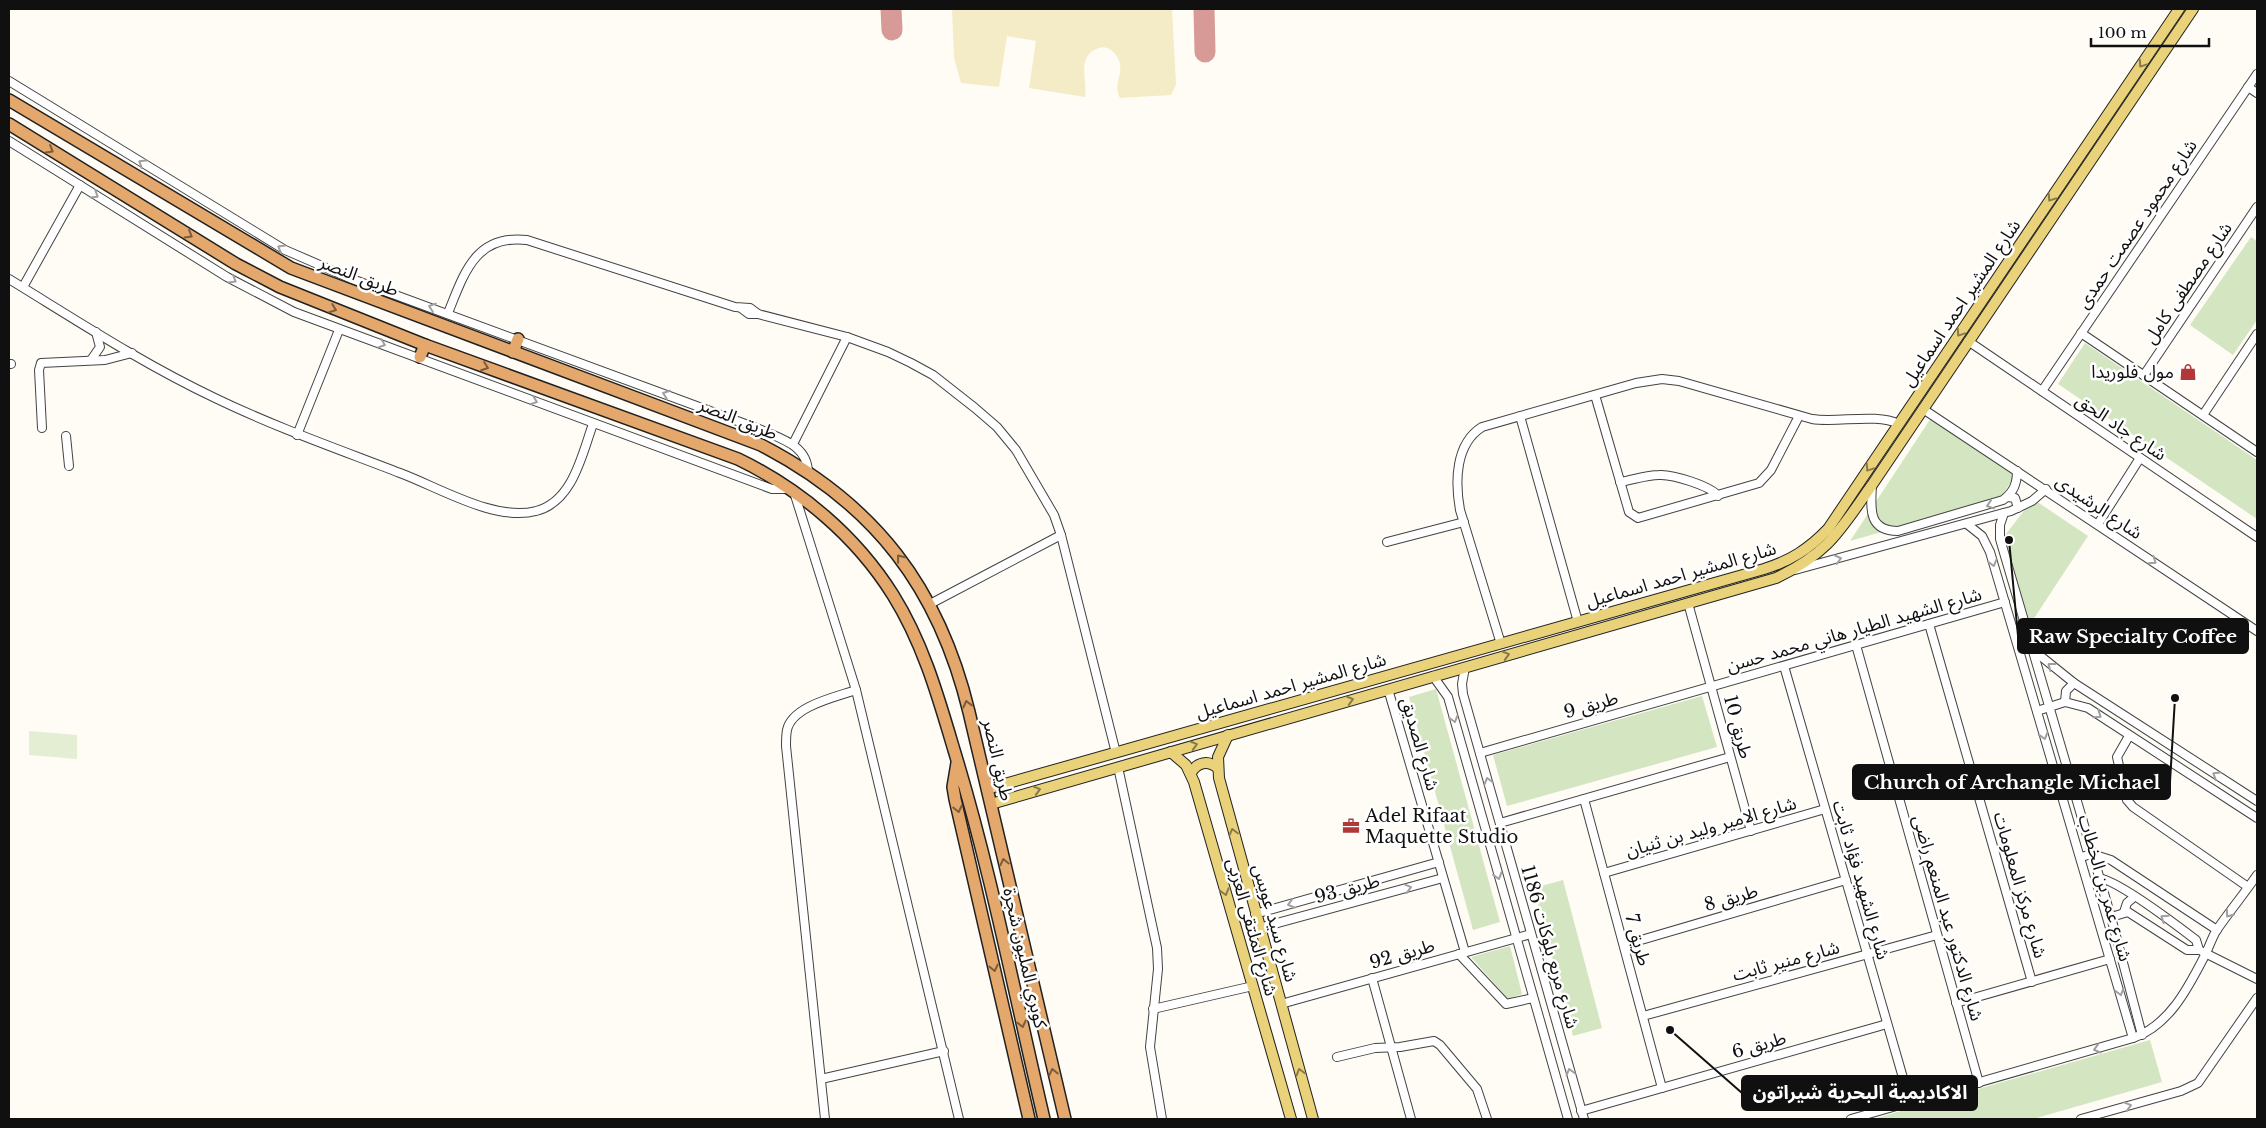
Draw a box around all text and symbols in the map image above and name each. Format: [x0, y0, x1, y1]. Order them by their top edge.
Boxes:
scale bar [2091, 15, 2208, 47]
text: 100 m [2098, 23, 2147, 42]
one-way arrow [2139, 58, 2148, 67]
street label: شارع محمود عصمت حمدى [2072, 135, 2204, 315]
one-way arrow [45, 143, 54, 153]
one-way arrow [138, 160, 148, 169]
one-way arrow [89, 188, 98, 198]
one-way arrow [2048, 192, 2057, 202]
street label: شارع المشير احمد اسماعيل [1897, 215, 2028, 392]
street label: شارع مصطفى كامل [2139, 218, 2239, 350]
one-way arrow [183, 228, 192, 238]
one-way arrow [277, 244, 286, 254]
street label: طريق النصر [315, 250, 402, 301]
one-way arrow [227, 274, 236, 284]
one-way arrow [328, 303, 337, 313]
one-way arrow [428, 303, 436, 313]
one-way arrow [1957, 327, 1966, 337]
one-way arrow [377, 339, 386, 349]
one-way arrow [480, 361, 489, 371]
place label: مول فلوريدا [2091, 361, 2174, 383]
shop icon: مول فلوريدا [2178, 362, 2198, 382]
street label: شارع جاد الحق [2070, 389, 2171, 468]
one-way arrow [662, 390, 671, 400]
street label: طريق النصر [694, 393, 781, 445]
one-way arrow [529, 395, 538, 405]
one-way arrow [1866, 462, 1875, 471]
street label: شارع الرشيدى [2050, 470, 2147, 547]
one-way arrow [1986, 499, 1994, 509]
street label: شارع المشير احمد اسماعيل [1583, 537, 1779, 616]
one-way arrow [897, 554, 906, 564]
one-way arrow [1834, 554, 1843, 565]
one-way arrow [2148, 554, 2157, 564]
one-way arrow [1988, 559, 1998, 567]
street label: شارع الشهيد الطيار هاني محمد حسن [1724, 583, 1985, 680]
callout: Raw Specialty Coffee [2018, 619, 2248, 653]
text: Raw Specialty Coffee [2029, 625, 2237, 648]
street label: شارع المشير احمد اسماعيل [1193, 648, 1389, 727]
one-way arrow [1501, 651, 1509, 661]
one-way arrow [2048, 663, 2057, 671]
street label: طريق 9 [1561, 687, 1621, 723]
street label: طريق 10 [1719, 693, 1757, 761]
one-way arrow [1345, 695, 1354, 706]
street label: شارع الصديق [1393, 695, 1444, 794]
one-way arrow [962, 700, 973, 709]
one-way arrow [2093, 709, 2102, 718]
one-way arrow [1448, 715, 1458, 723]
street label: طريق النصر [978, 716, 1018, 803]
one-way arrow [2039, 731, 2049, 739]
one-way arrow [1189, 741, 1197, 751]
callout: Church of Archangle Michael [1853, 765, 2170, 799]
text: Church of Archangle Michael [1864, 771, 2161, 794]
one-way arrow [2212, 771, 2221, 781]
one-way arrow [1483, 777, 1494, 786]
one-way arrow [1033, 786, 1041, 796]
street label: شارع الامير وليد بن ثنيان [1623, 792, 1800, 865]
street label: شارع الشهيد فؤاد ثابت [1825, 798, 1894, 963]
one-way arrow [952, 805, 963, 814]
place label: Adel Rifaat Maquette Studio [1364, 805, 1518, 848]
street label: شارع مركز المعلومات [1986, 809, 2051, 961]
street label: شارع الدكتور عبد المنعم راضى [1905, 812, 1988, 1024]
street label: شارع عمر بن الخطاب [2071, 812, 2136, 965]
office icon: Adel Rifaat Maquette Studio [1341, 816, 1361, 836]
one-way arrow [1228, 828, 1238, 836]
street label: شارع الملتقى العربى [1219, 856, 1282, 999]
one-way arrow [999, 858, 1010, 867]
street label: شارع سيد عويس [1245, 862, 1302, 985]
street label: شارع مربع بلوكات 1186 [1513, 863, 1584, 1032]
street label: طريق 93 [1312, 870, 1382, 908]
one-way arrow [1493, 871, 1503, 879]
street label: طريق 8 [1702, 880, 1760, 916]
one-way arrow [1403, 883, 1411, 893]
street label: كوبري المليون شجرة [996, 886, 1052, 1031]
one-way arrow [1220, 888, 1230, 896]
one-way arrow [1287, 899, 1296, 909]
one-way arrow [2226, 908, 2234, 917]
street label: طريق 7 [1621, 912, 1655, 968]
one-way arrow [2161, 915, 2170, 924]
street label: طريق 92 [1367, 934, 1437, 974]
street label: شارع منير ثابت [1730, 936, 1843, 989]
one-way arrow [988, 963, 999, 972]
one-way arrow [2114, 988, 2124, 996]
one-way arrow [1016, 1019, 1027, 1028]
street label: طريق 6 [1729, 1027, 1789, 1063]
one-way arrow [2094, 1043, 2102, 1053]
one-way arrow [1048, 1067, 1059, 1076]
one-way arrow [1296, 1069, 1306, 1077]
one-way arrow [1565, 1069, 1575, 1077]
callout: الاكاديمية البحرية شيراتون [1742, 1076, 1977, 1110]
text: الاكاديمية البحرية شيراتون [1753, 1081, 1967, 1104]
one-way arrow [2124, 1101, 2133, 1112]

